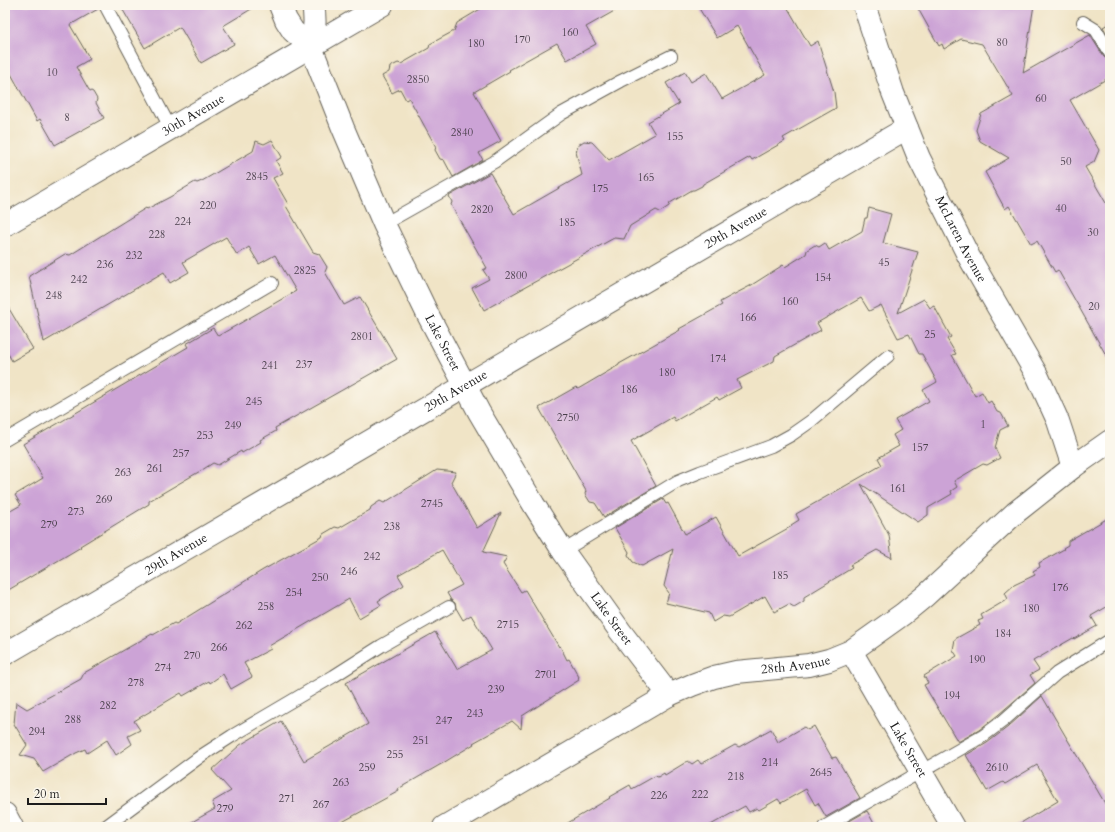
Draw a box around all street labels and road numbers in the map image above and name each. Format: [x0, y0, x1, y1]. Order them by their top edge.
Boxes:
street label: 30th Avenue [158, 90, 228, 141]
street label: McLaren Avenue [931, 193, 991, 286]
street label: 29th Avenue [701, 202, 771, 253]
street label: Lake Street [420, 311, 465, 374]
street label: 29th Avenue [421, 366, 491, 417]
street label: 29th Avenue [141, 529, 211, 580]
street label: Lake Street [586, 589, 637, 649]
street label: 28th Avenue [760, 651, 833, 679]
street label: Lake Street [885, 719, 931, 781]

